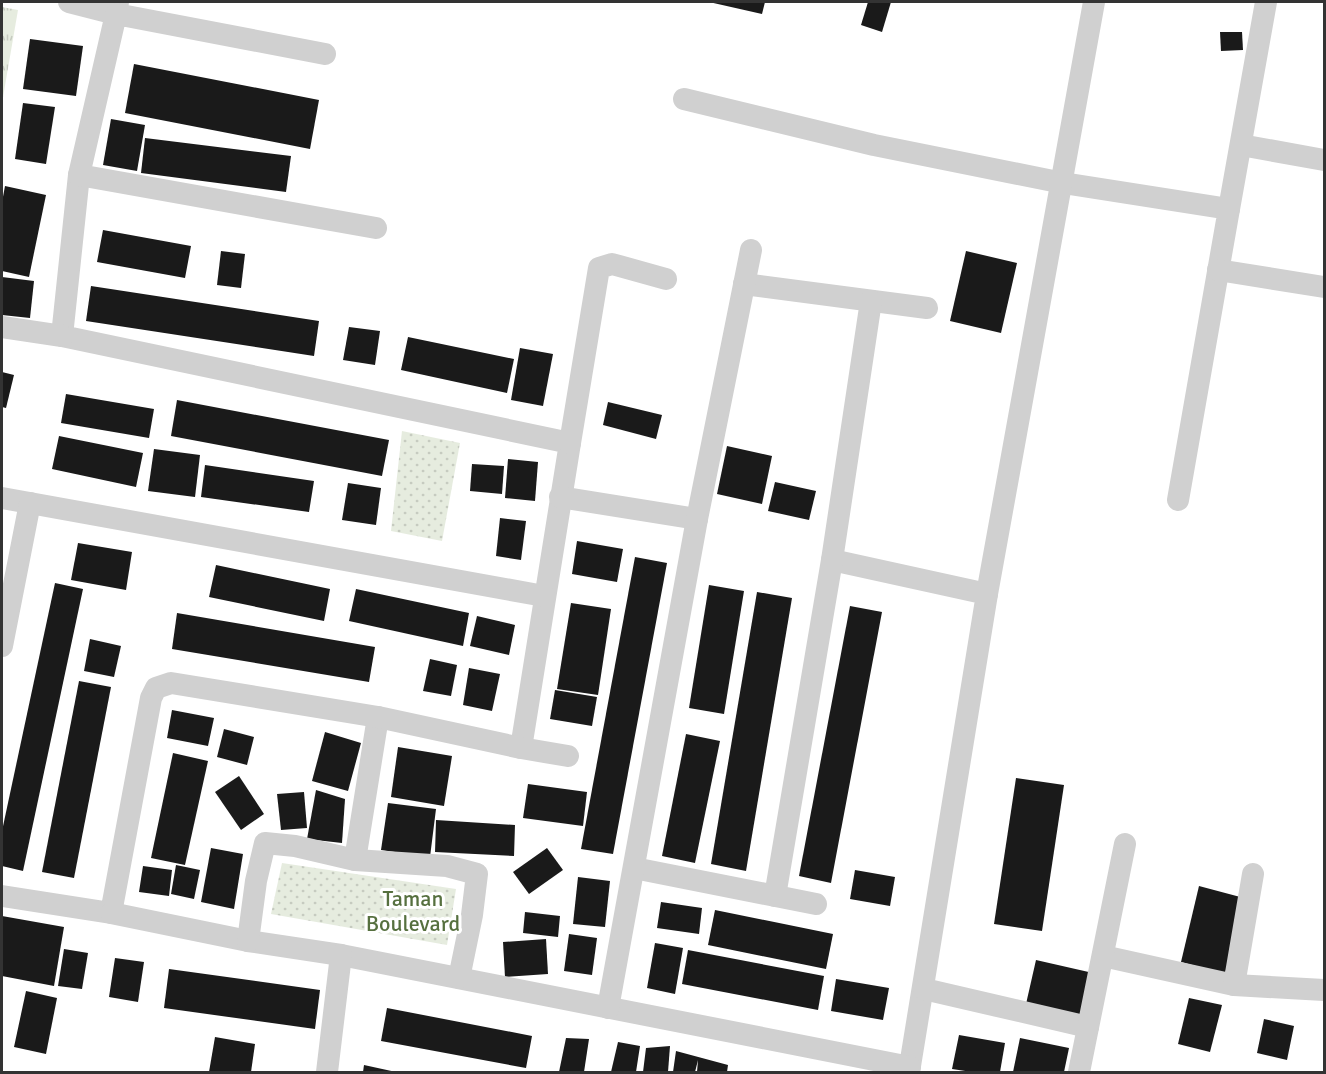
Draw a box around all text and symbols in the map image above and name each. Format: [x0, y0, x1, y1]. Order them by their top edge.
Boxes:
park label: Taman Boulevard [366, 885, 460, 937]

